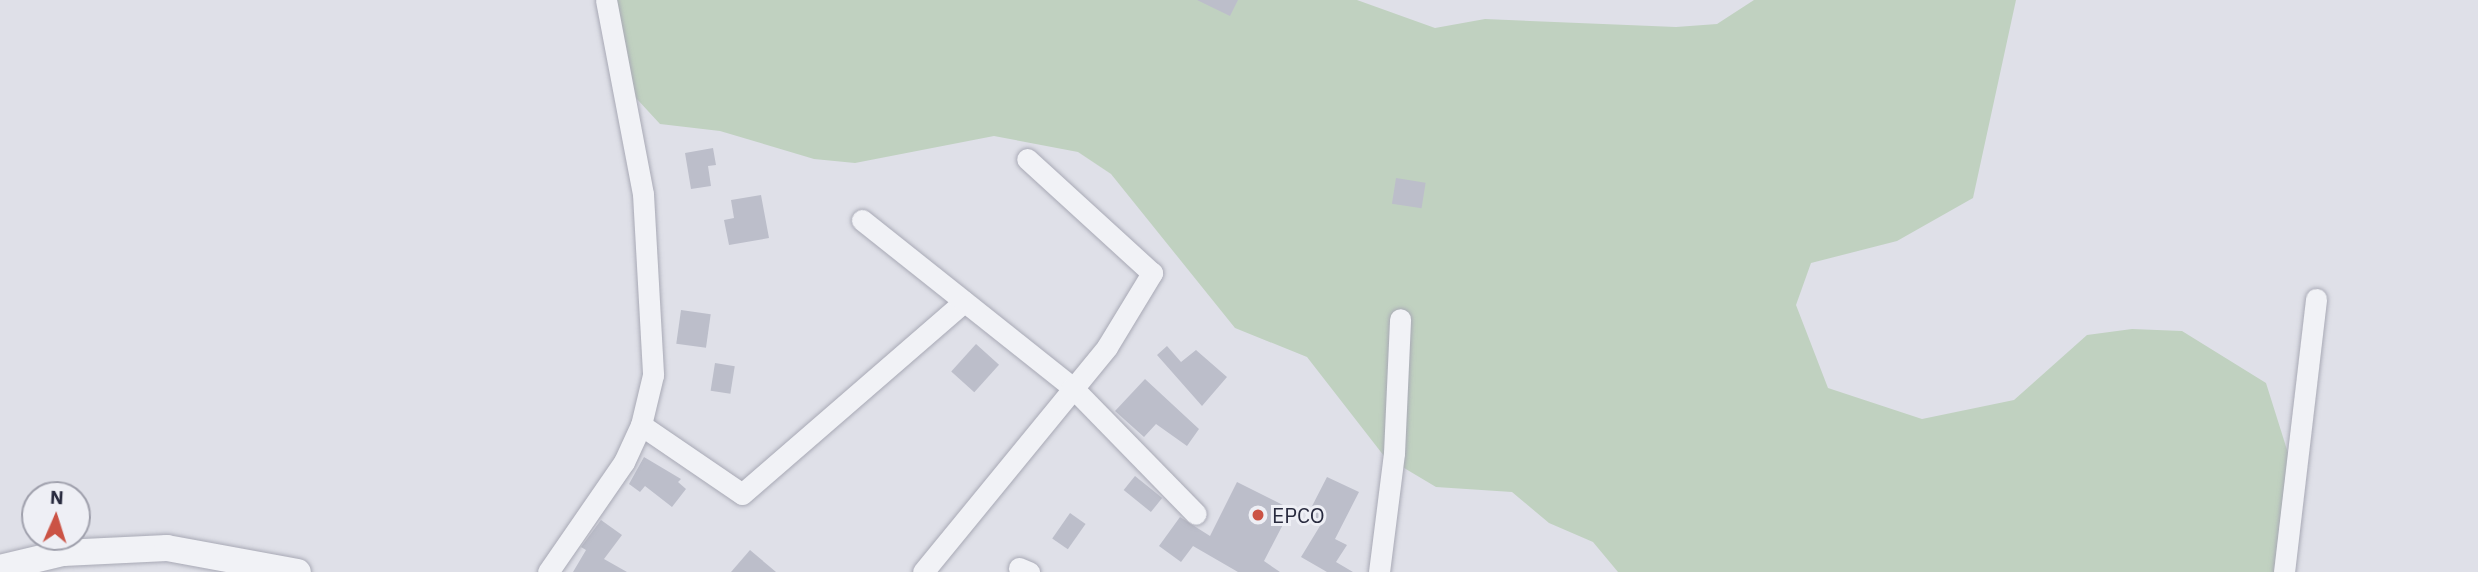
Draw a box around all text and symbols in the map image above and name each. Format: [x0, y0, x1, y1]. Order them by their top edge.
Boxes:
north arrow [21, 481, 91, 551]
text: N [49, 485, 64, 509]
place label: EPCO [1272, 502, 1325, 528]
marker: EPCO [1250, 507, 1266, 523]

